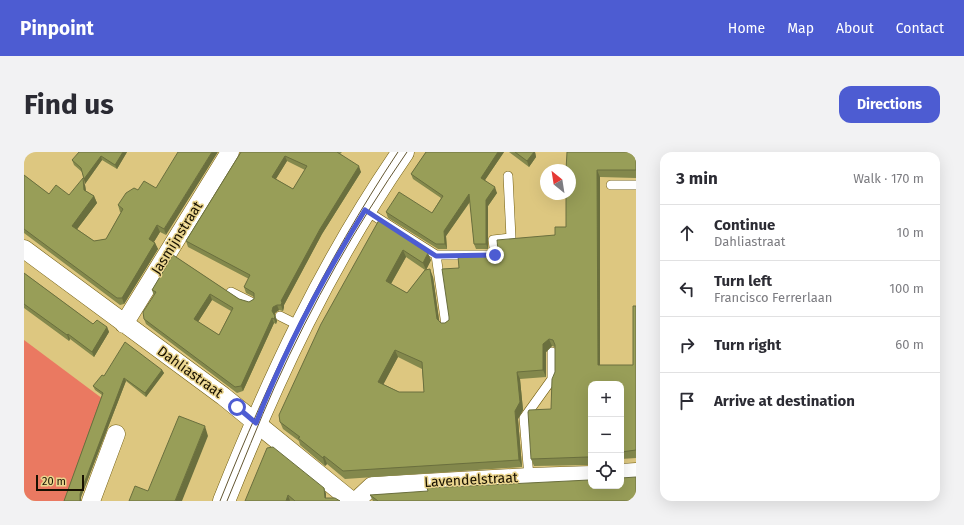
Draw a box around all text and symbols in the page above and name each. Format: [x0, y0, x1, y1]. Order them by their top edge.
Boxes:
text: Pinpoint [20, 17, 94, 40]
text: Home [728, 20, 765, 37]
text: Map [787, 20, 814, 37]
text: About [836, 20, 874, 37]
text: Contact [896, 20, 944, 37]
button: Directions [839, 86, 940, 123]
text: Find us [24, 88, 114, 121]
north arrow [540, 164, 576, 200]
text: 3 min [676, 168, 718, 189]
text: Walk · 170 m [853, 171, 924, 186]
street label: Jasmijnstraat [148, 197, 207, 278]
text: Continue [714, 216, 775, 234]
icon: ahead [676, 222, 698, 244]
text: 10 m [897, 225, 924, 240]
text: Dahliastraat [714, 234, 785, 249]
route end [486, 246, 504, 264]
text: Turn left [714, 272, 772, 290]
icon: left [676, 278, 698, 300]
text: 100 m [889, 281, 924, 296]
text: Francisco Ferrerlaan [714, 290, 832, 305]
icon: right [676, 334, 698, 356]
text: Turn right [714, 336, 781, 354]
text: 60 m [895, 337, 924, 352]
street label: Dahliastraat [154, 343, 227, 402]
map controls [588, 381, 624, 489]
button: + [588, 381, 624, 417]
icon: arrive [676, 390, 698, 412]
text: Arrive at destination [714, 392, 855, 410]
route start [228, 398, 246, 416]
button: − [588, 417, 624, 453]
button: locate [588, 453, 624, 489]
street label: Lavendelstraat [424, 469, 519, 491]
scale bar [36, 473, 84, 492]
text: 20 m [42, 475, 66, 488]

